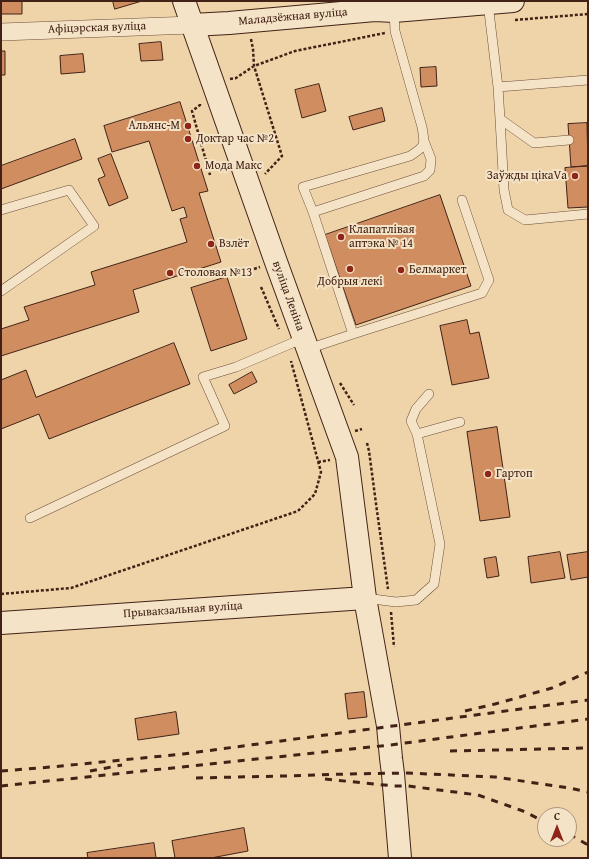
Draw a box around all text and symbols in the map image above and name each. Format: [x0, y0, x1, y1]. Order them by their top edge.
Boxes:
street label: Маладзёжная вуліца [238, 5, 348, 29]
street label: Афіцэрская вуліца [48, 19, 146, 37]
place label: Альянс-М [129, 119, 180, 133]
marker: Альянс-М [183, 121, 193, 131]
place label: Доктар час №2 [196, 132, 274, 146]
marker: Доктар час №2 [183, 134, 193, 144]
place label: Мода Макс [205, 159, 262, 173]
marker: Мода Макс [192, 161, 202, 171]
place label: Заўжды цікаVа [487, 169, 567, 183]
marker: Заўжды цікаVа [570, 171, 580, 181]
place label: Клапатлівая аптэка № 14 [349, 223, 415, 251]
marker: Клапатлівая аптэка № 14 [336, 232, 346, 242]
place label: Взлёт [219, 237, 249, 251]
marker: Взлёт [206, 239, 216, 249]
street label: вуліца Леніна [269, 259, 307, 333]
place label: Белмаркет [409, 263, 467, 277]
marker: Добрыя лекі [345, 264, 355, 274]
marker: Белмаркет [396, 265, 406, 275]
place label: Столовая №13 [178, 266, 252, 280]
marker: Столовая №13 [165, 268, 175, 278]
place label: Добрыя лекі [317, 275, 383, 289]
place label: Гартоп [496, 467, 533, 481]
marker: Гартоп [483, 469, 493, 479]
street label: Прывакзальная вуліца [123, 599, 243, 621]
north arrow [537, 807, 577, 847]
text: С [554, 808, 560, 824]

